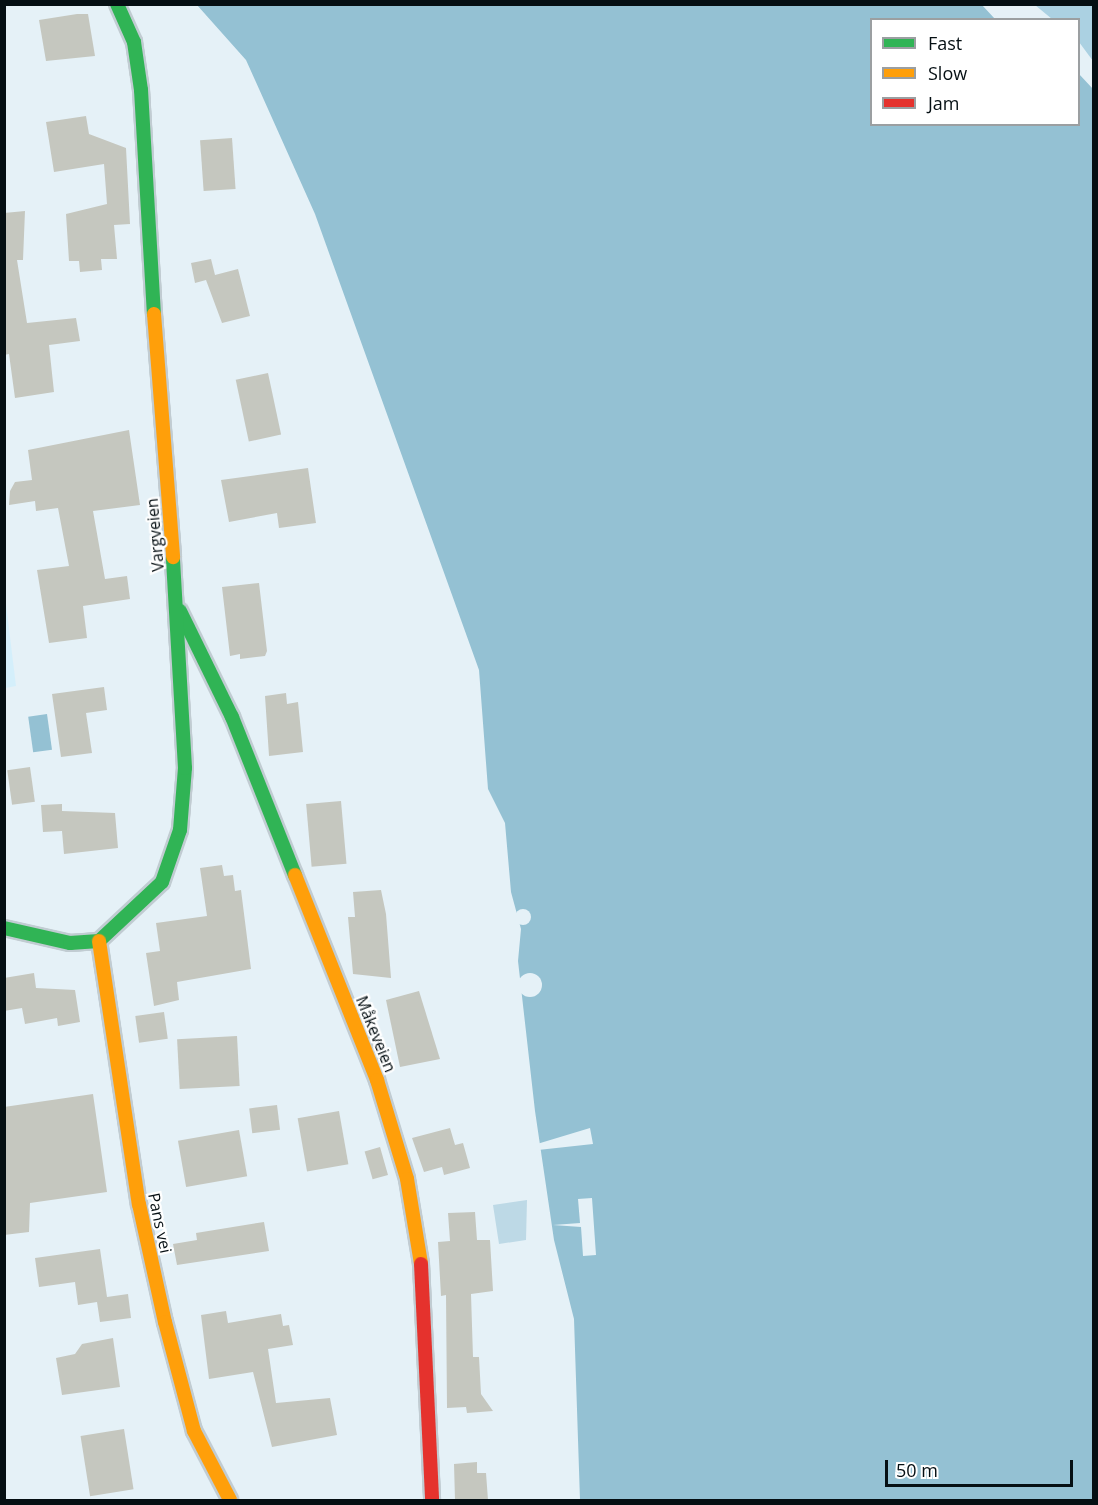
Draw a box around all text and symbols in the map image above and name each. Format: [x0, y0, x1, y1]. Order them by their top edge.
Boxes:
legend [870, 18, 1080, 126]
text: Fast [928, 31, 962, 55]
text: Slow [928, 61, 967, 85]
text: Jam [928, 91, 960, 115]
street label: Vargveien [142, 498, 168, 572]
street label: Måkeveien [352, 993, 400, 1075]
street label: Pans vei [144, 1191, 176, 1255]
scale bar [888, 1448, 1076, 1486]
text: 50 m [896, 1458, 938, 1482]

